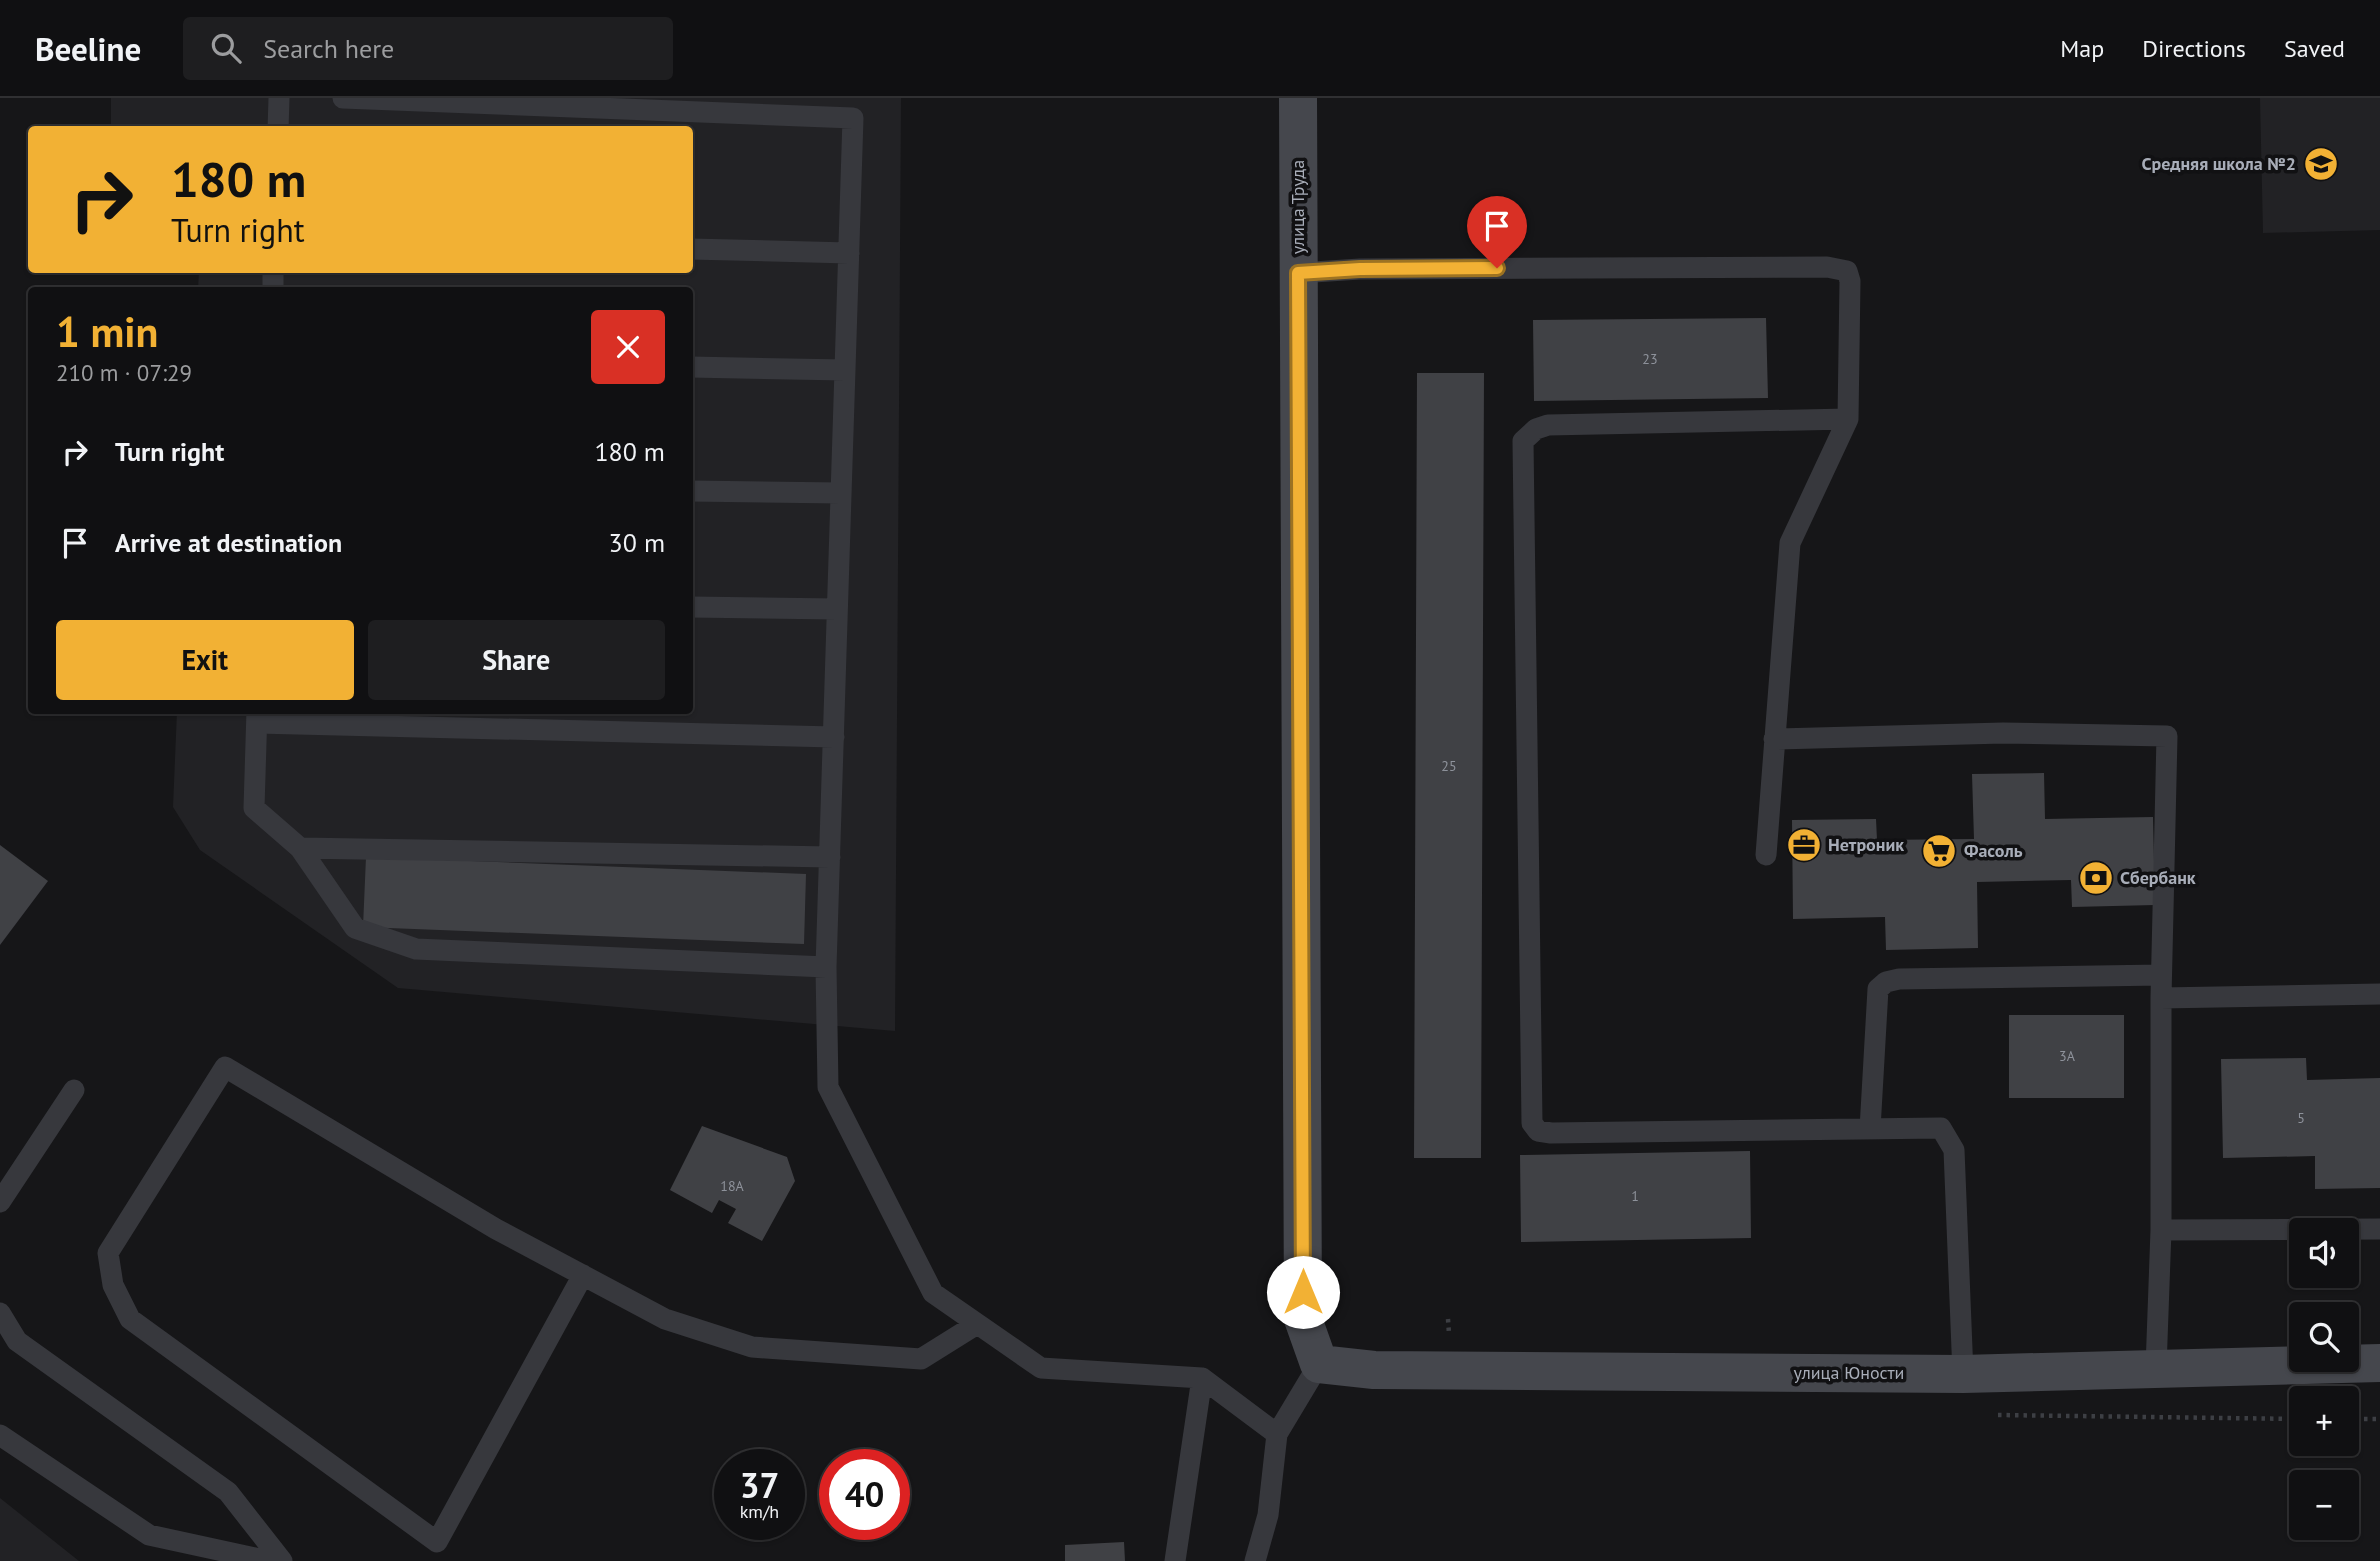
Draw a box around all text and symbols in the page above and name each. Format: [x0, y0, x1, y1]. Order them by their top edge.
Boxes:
search box [183, 17, 673, 80]
text: Beeline [35, 27, 141, 70]
icon: search [207, 29, 245, 67]
text: Search here [263, 32, 394, 65]
text: Map [2060, 33, 2104, 64]
text: Directions [2142, 33, 2246, 64]
text: Saved [2284, 33, 2345, 64]
school or university icon: Средняя школа №2 [2302, 145, 2340, 183]
text: 180 m [171, 147, 306, 211]
place label: Средняя школа №2 [2141, 152, 2296, 175]
icon: right [56, 154, 147, 245]
street label: улица Труда [1286, 160, 1309, 254]
pin [1467, 196, 1527, 268]
icon: arrive [1478, 207, 1516, 245]
text: Turn right [171, 209, 305, 251]
text: 1 min [56, 304, 158, 359]
button: close [591, 310, 665, 384]
house number: 23 [1642, 350, 1658, 368]
text: 210 m · 07:29 [56, 358, 192, 387]
icon: right [56, 433, 94, 471]
text: Turn right [115, 435, 224, 468]
text: 180 m [594, 435, 665, 468]
icon: arrive [56, 524, 94, 562]
text: Arrive at destination [115, 526, 342, 559]
text: 30 m [609, 526, 665, 559]
button: Exit [56, 620, 354, 700]
button: Share [368, 620, 665, 700]
house number: 25 [1441, 757, 1457, 775]
office icon: Нетроник [1785, 826, 1823, 864]
supermarket icon: Фасоль [1920, 832, 1958, 870]
place label: Нетроник [1828, 833, 1904, 856]
place label: Фасоль [1964, 839, 2023, 862]
bank icon: Сбербанк [2077, 859, 2115, 897]
place label: Сбербанк [2120, 866, 2196, 889]
house number: 3А [2059, 1047, 2076, 1065]
house number: 5 [2297, 1109, 2305, 1127]
house number: 18А [720, 1177, 745, 1195]
house number: 1 [1631, 1187, 1639, 1205]
map controls [2289, 1218, 2359, 1540]
button: sound [2289, 1218, 2359, 1288]
position arrow [1266, 1255, 1340, 1329]
button: search [2289, 1302, 2359, 1372]
street label: улица Юности [1794, 1361, 1904, 1384]
button: + [2289, 1386, 2359, 1456]
speed limit sign: 40 [819, 1449, 910, 1540]
text: 37 [740, 1462, 779, 1508]
button: − [2289, 1470, 2359, 1540]
text: km/h [740, 1500, 779, 1523]

